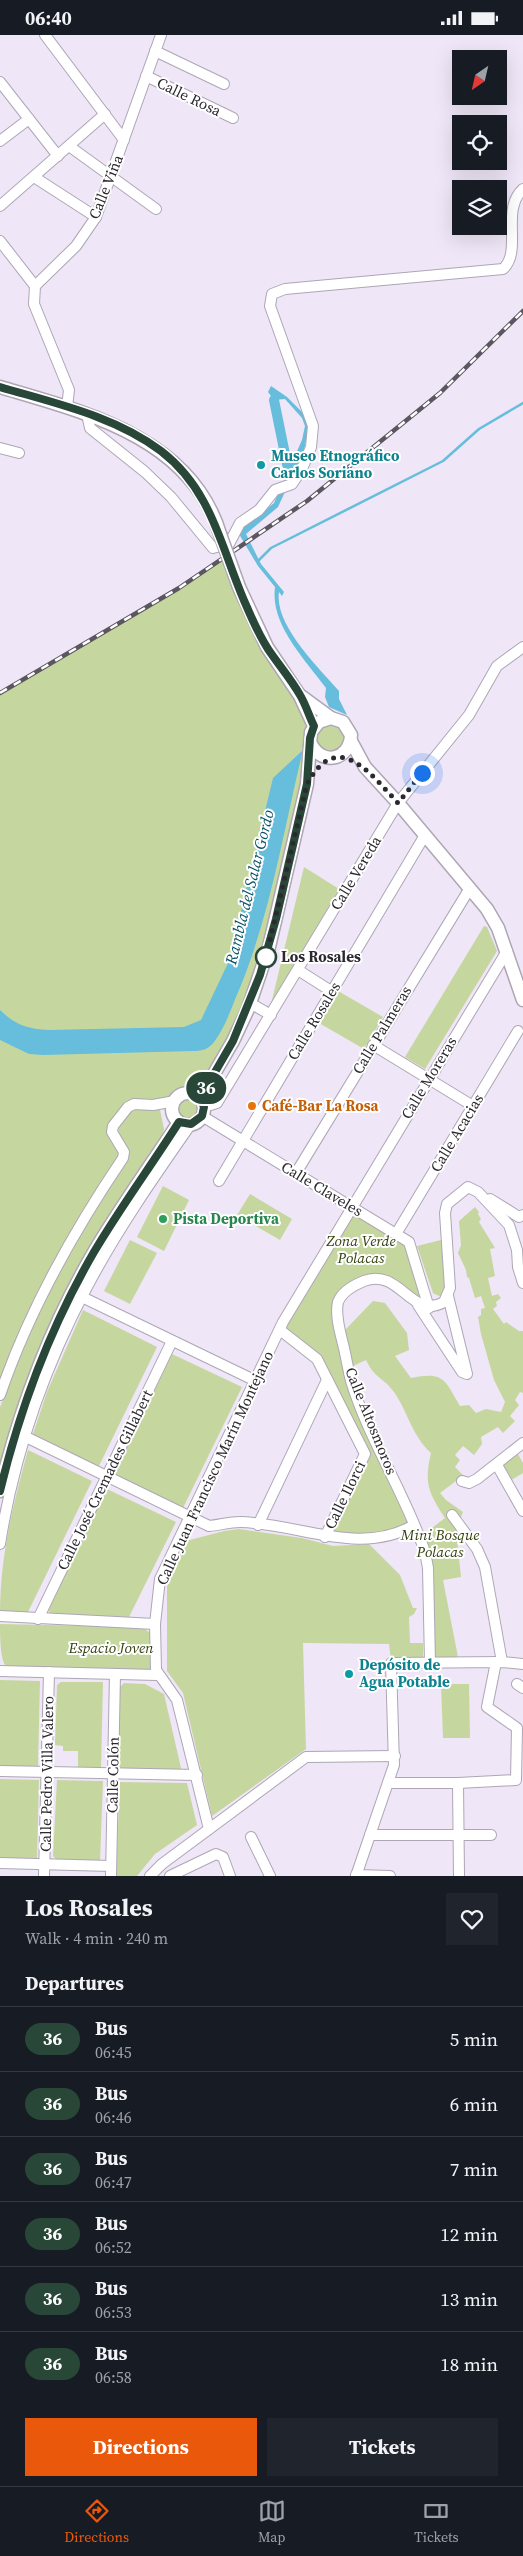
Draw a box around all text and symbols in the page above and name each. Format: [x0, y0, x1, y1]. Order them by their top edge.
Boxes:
text: 06:40 [25, 5, 72, 31]
north arrow [452, 50, 508, 105]
map controls [452, 50, 507, 235]
street label: Calle Rosa [154, 72, 225, 121]
button: locate [452, 115, 507, 170]
street label: Calle Viña [83, 151, 128, 222]
button: layers [452, 180, 507, 235]
place label: Museo Etnográfico Carlos Soriano [271, 445, 400, 483]
marker: Museo Etnográfico Carlos Soriano [255, 459, 267, 471]
your location [410, 761, 435, 786]
water label: Rambla del Salar Gordo [219, 807, 279, 968]
street label: Calle Vereda [325, 831, 386, 914]
marker: Los Rosales [255, 946, 277, 968]
place label: Los Rosales [281, 946, 361, 967]
street label: Calle Rosales [282, 978, 345, 1064]
street label: Calle Palmeras [347, 982, 416, 1078]
street label: Calle Moreras [396, 1033, 461, 1123]
line badge: 36 [184, 1072, 228, 1104]
text: 36 [196, 1075, 216, 1100]
street label: Calle Acacias [425, 1090, 488, 1176]
place label: Café-Bar La Rosa [262, 1095, 380, 1116]
marker: Café-Bar La Rosa [246, 1100, 258, 1112]
street label: Calle Claveles [278, 1156, 367, 1221]
place label: Pista Deportiva [173, 1208, 280, 1229]
marker: Pista Deportiva [157, 1213, 169, 1225]
park label: Zona Verde Polacas [325, 1230, 396, 1268]
street label: Calle Juan Francisco Marín Montejano [151, 1347, 278, 1588]
street label: Calle Altosmoros [340, 1364, 403, 1478]
street label: Calle José Cremades Gillabert [52, 1386, 157, 1573]
street label: Calle Ilorci [319, 1457, 370, 1532]
park label: Mini Bosque Polacas [400, 1524, 479, 1562]
park label: Espacio Joven [68, 1637, 154, 1658]
place label: Depósito de Agua Potable [359, 1654, 450, 1692]
marker: Depósito de Agua Potable [343, 1668, 355, 1680]
street label: Calle Pedro Villa Valero [35, 1696, 58, 1852]
street label: Calle Colón [101, 1737, 124, 1813]
text: Los Rosales [25, 1891, 153, 1924]
button: heart [446, 1893, 498, 1945]
text: Walk · 4 min · 240 m [25, 1927, 168, 1949]
text: Departures [25, 1970, 124, 1996]
text: Bus [95, 2015, 127, 2041]
text: 36 [43, 2026, 62, 2051]
text: 5 min [450, 2026, 498, 2052]
text: 06:45 [95, 2041, 132, 2063]
text: Bus [95, 2080, 127, 2106]
text: 36 [43, 2091, 62, 2116]
text: 6 min [450, 2091, 498, 2117]
text: 06:46 [95, 2106, 132, 2128]
text: Bus [95, 2145, 127, 2171]
text: 36 [43, 2156, 62, 2181]
text: 7 min [450, 2156, 498, 2182]
text: 06:47 [95, 2171, 132, 2193]
text: Bus [95, 2210, 127, 2236]
text: 36 [43, 2221, 62, 2246]
text: 12 min [440, 2221, 498, 2247]
text: 06:52 [95, 2236, 132, 2258]
text: Bus [95, 2275, 127, 2301]
text: 36 [43, 2286, 62, 2311]
text: 13 min [440, 2286, 498, 2312]
text: 06:53 [95, 2301, 132, 2323]
text: Bus [95, 2340, 127, 2366]
text: 36 [43, 2351, 62, 2376]
text: 18 min [440, 2351, 498, 2377]
text: 06:58 [95, 2366, 132, 2388]
button: Directions [25, 2418, 257, 2476]
button: Tickets [267, 2418, 498, 2476]
tab: Directions [64, 2497, 129, 2547]
tab: Map [258, 2497, 286, 2547]
tab: Tickets [414, 2497, 459, 2547]

